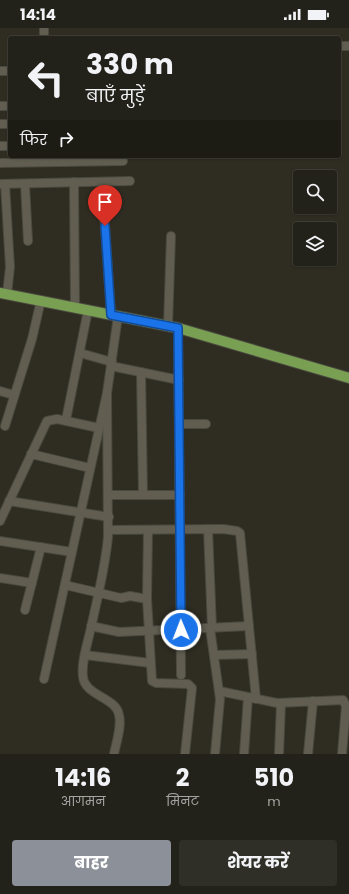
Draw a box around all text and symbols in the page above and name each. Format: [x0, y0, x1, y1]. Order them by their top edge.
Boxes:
text: 14:14 [20, 4, 56, 25]
text: 330 m [86, 45, 174, 84]
icon: left [20, 52, 72, 104]
text: बाएँ मुड़ें [86, 83, 145, 108]
icon: right [55, 128, 77, 150]
text: फिर [20, 129, 47, 150]
map controls [293, 170, 337, 266]
button: search [293, 170, 337, 214]
pin [88, 185, 122, 226]
icon: arrive [94, 191, 116, 213]
button: layers [293, 222, 337, 266]
position arrow [160, 609, 202, 651]
text: 14:16 [55, 761, 111, 794]
text: 2 [176, 761, 189, 794]
text: 510 [254, 761, 294, 794]
text: आगमन [61, 792, 105, 811]
text: मिनट [166, 792, 199, 811]
text: m [267, 792, 281, 811]
button: बाहर [12, 840, 171, 886]
button: शेयर करें [179, 840, 337, 886]

